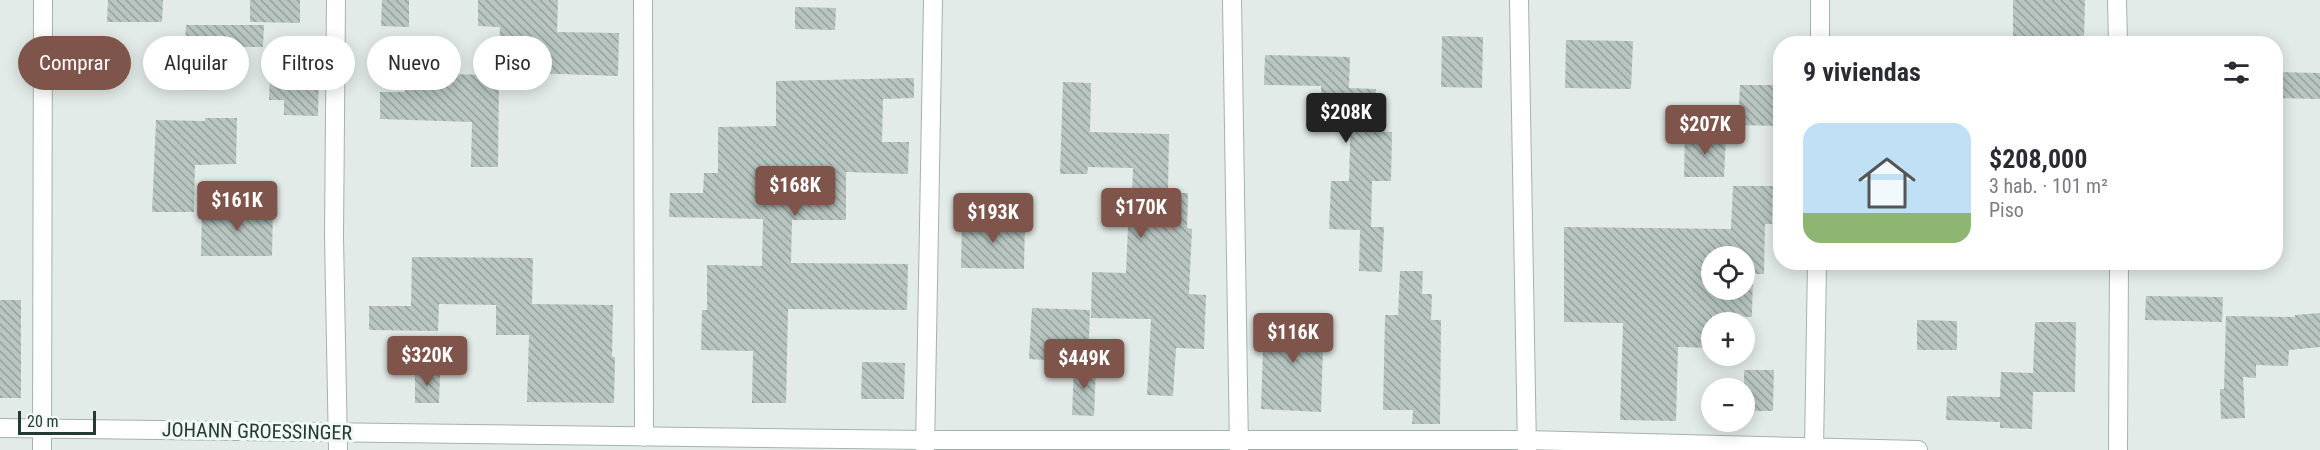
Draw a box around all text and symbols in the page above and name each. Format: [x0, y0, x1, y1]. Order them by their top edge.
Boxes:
chip: Comprar [18, 36, 131, 90]
chip: Alquilar [143, 36, 249, 90]
chip: Filtros [261, 36, 355, 90]
chip: Nuevo [367, 36, 461, 90]
chip: Piso [473, 36, 552, 90]
icon: filters [2220, 56, 2253, 89]
text: 9 viviendas [1803, 57, 1921, 87]
pin: $208K [1304, 93, 1388, 144]
text: $208K [1320, 100, 1372, 124]
pin: $207K [1663, 105, 1747, 156]
text: $207K [1679, 112, 1731, 136]
text: $208,000 [1989, 144, 2087, 174]
icon: home [1851, 147, 1923, 219]
pin: $168K [753, 166, 837, 217]
text: $168K [769, 173, 821, 197]
text: 3 hab. · 101 m² [1989, 174, 2108, 198]
pin: $161K [195, 181, 279, 232]
text: $161K [211, 188, 263, 212]
pin: $170K [1099, 188, 1183, 239]
pin: $193K [951, 193, 1035, 244]
text: $170K [1115, 195, 1167, 219]
text: Piso [1989, 198, 2024, 222]
text: $193K [967, 200, 1019, 224]
map controls [1701, 246, 1755, 432]
button: locate [1701, 246, 1755, 300]
button: + [1701, 312, 1755, 366]
pin: $116K [1251, 313, 1335, 364]
text: $116K [1267, 320, 1319, 344]
pin: $320K [385, 336, 469, 387]
pin: $449K [1042, 339, 1126, 390]
text: $320K [401, 343, 453, 367]
text: $449K [1058, 346, 1110, 370]
button: − [1701, 378, 1755, 432]
scale bar [18, 408, 96, 436]
text: 20 m [27, 412, 59, 431]
street label: JOHANN GROESSINGER [162, 417, 353, 445]

